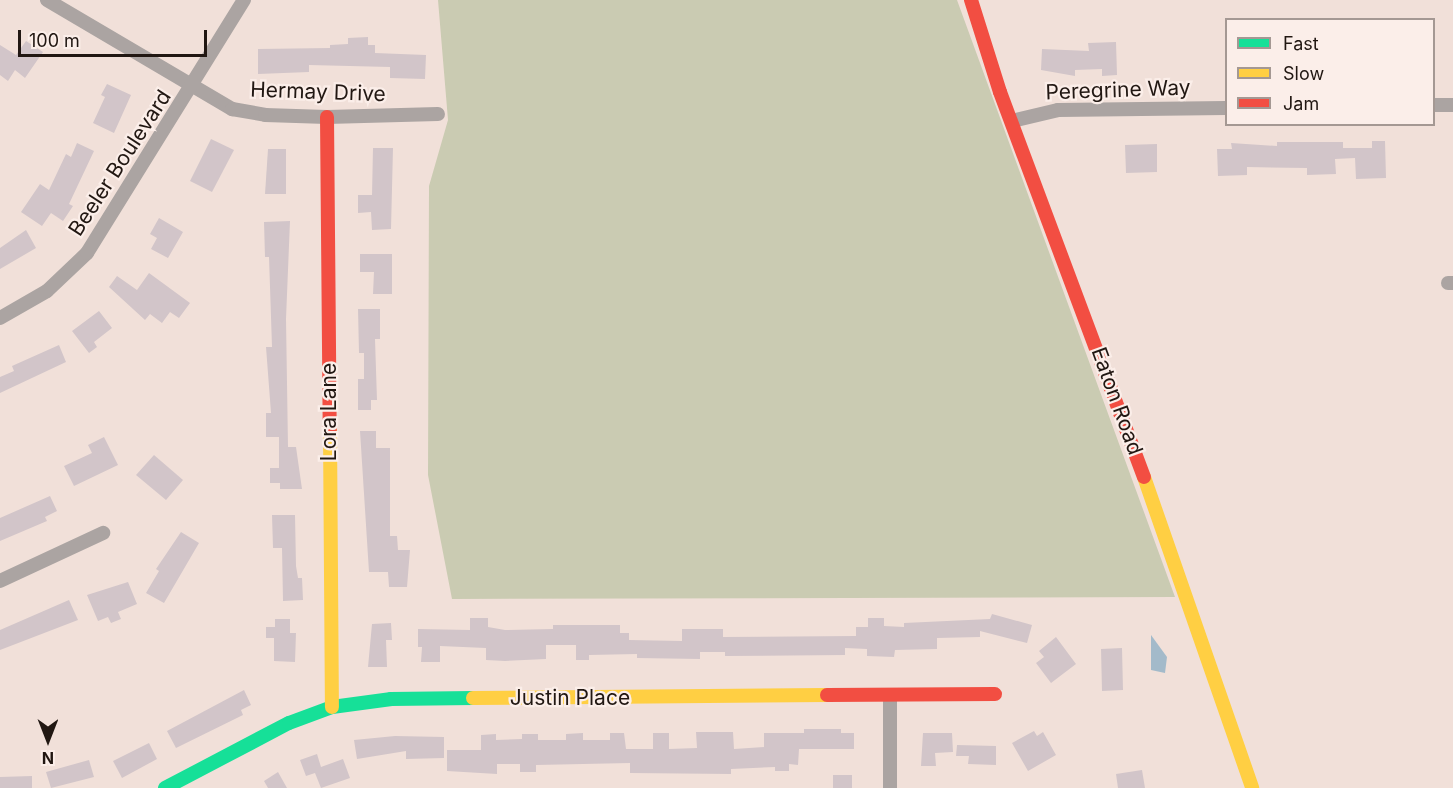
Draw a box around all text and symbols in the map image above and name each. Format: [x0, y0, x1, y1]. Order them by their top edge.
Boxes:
scale bar [21, 18, 210, 56]
legend [1225, 18, 1435, 126]
text: 100 m [29, 30, 80, 51]
text: Fast [1283, 33, 1319, 54]
text: Slow [1283, 63, 1324, 84]
street label: Peregrine Way [1045, 75, 1191, 105]
street label: Hermay Drive [250, 77, 386, 107]
street label: Beeler Boulevard [63, 85, 177, 241]
text: Jam [1283, 93, 1319, 114]
street label: Eaton Road [1086, 344, 1148, 458]
street label: Lora Lane [316, 363, 342, 461]
street label: Justin Place [510, 685, 630, 711]
north arrow [18, 710, 78, 770]
text: N [42, 748, 54, 768]

